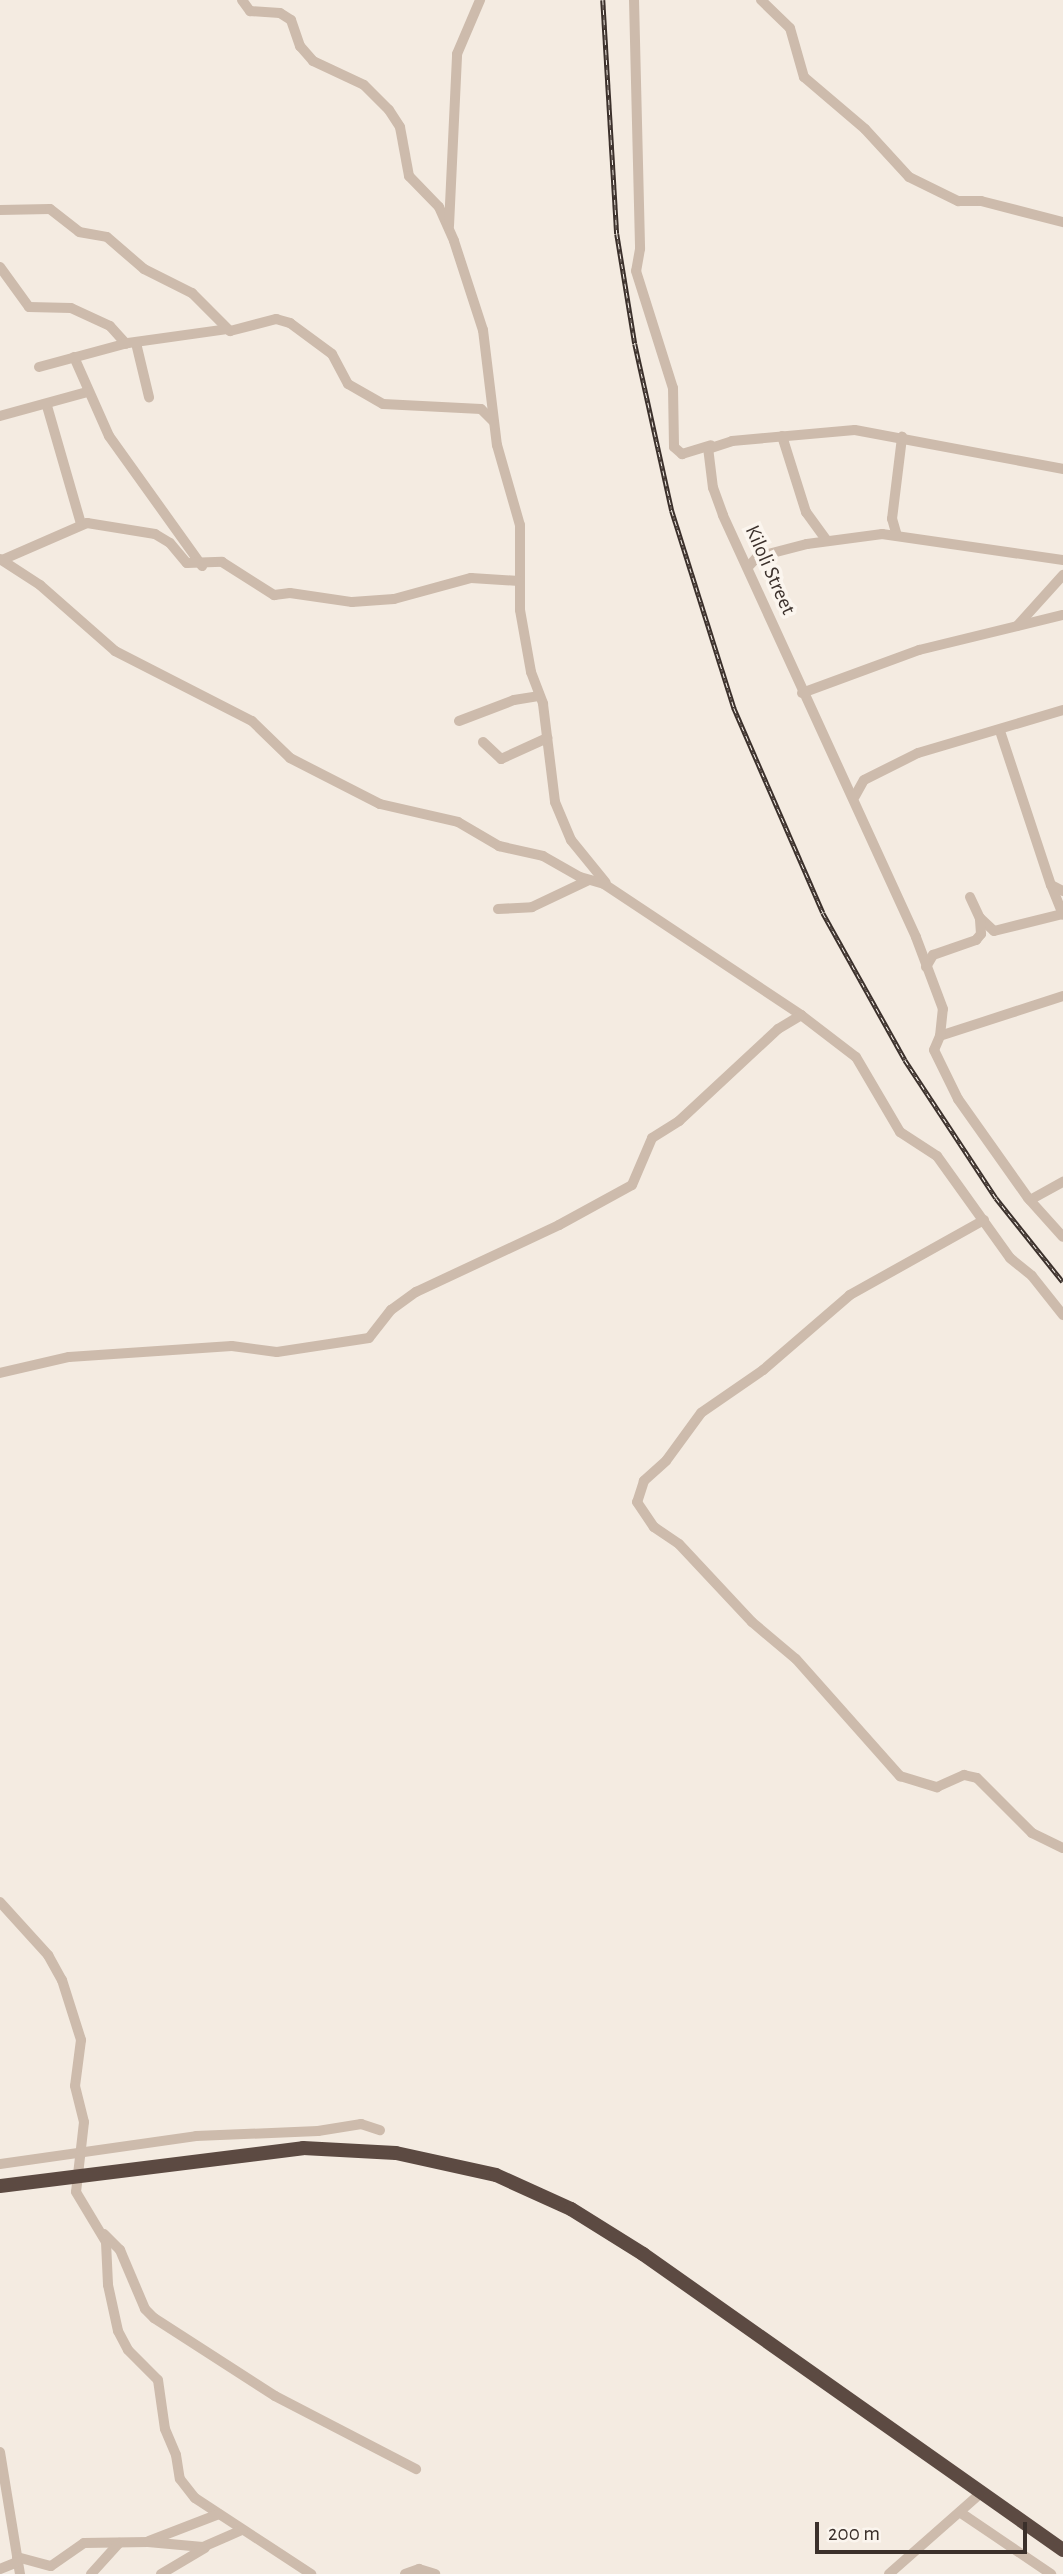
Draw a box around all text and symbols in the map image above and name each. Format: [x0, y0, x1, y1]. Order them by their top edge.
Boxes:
street label: Kiloli Street [739, 521, 801, 619]
scale bar [818, 2508, 1030, 2552]
text: 200 m [828, 2523, 880, 2544]

